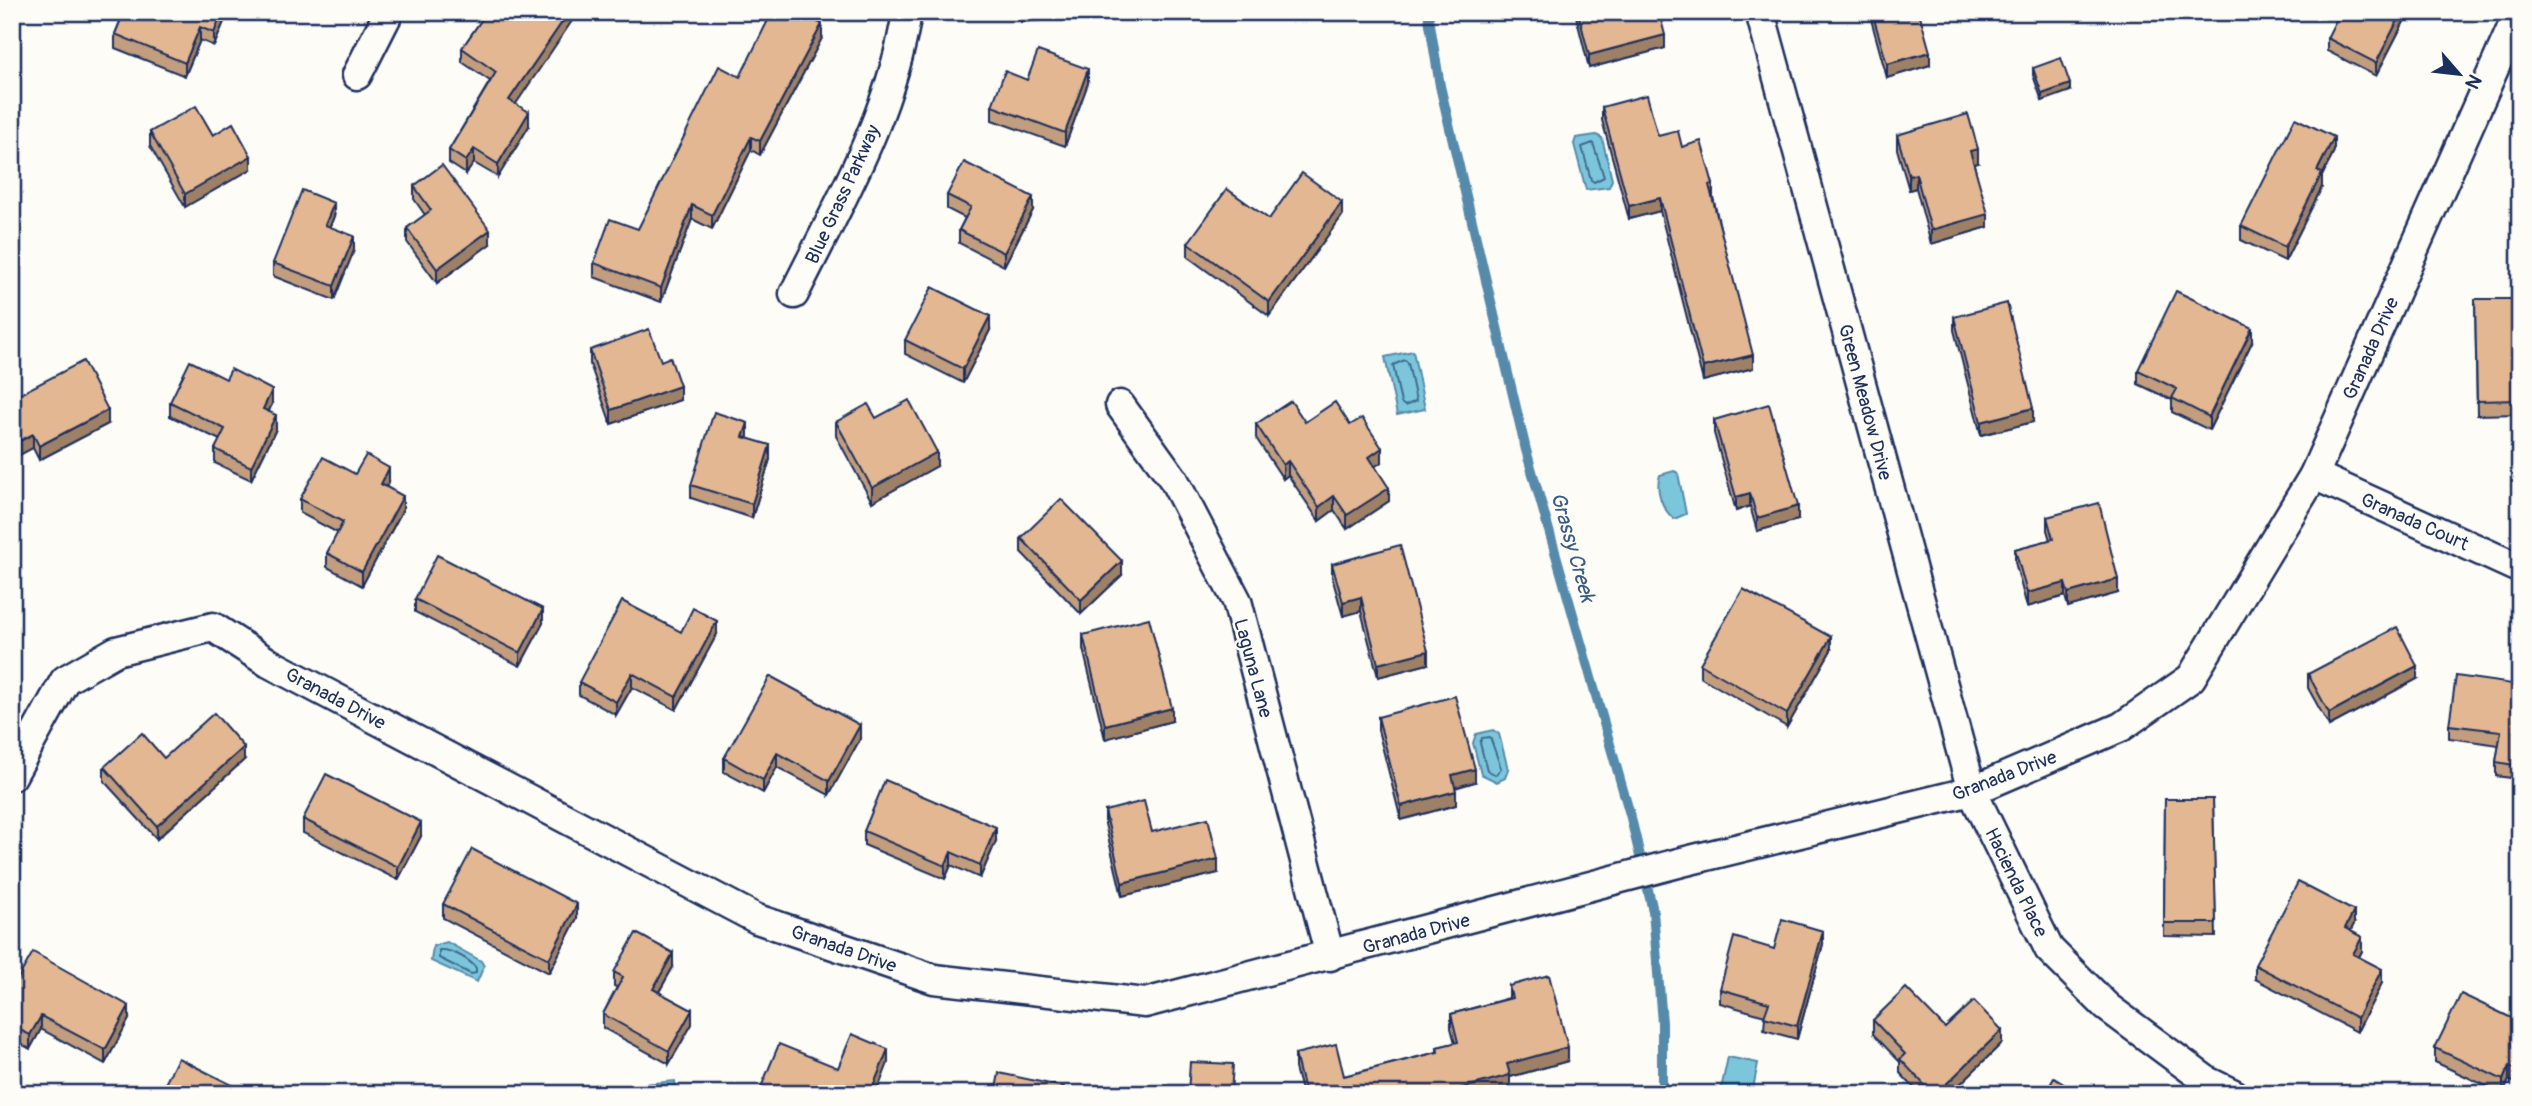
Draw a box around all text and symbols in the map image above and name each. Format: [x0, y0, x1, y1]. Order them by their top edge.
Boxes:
north arrow [2424, 38, 2494, 108]
text: N [2459, 70, 2487, 93]
street label: Blue Grass Parkway [800, 121, 886, 268]
street label: Granada Drive [2338, 293, 2405, 404]
street label: Green Meadow Drive [1833, 322, 1898, 484]
street label: Granada Court [2357, 487, 2473, 556]
water label: Grassy Creek [1544, 489, 1602, 607]
street label: Laguna Lane [1228, 616, 1278, 721]
street label: Granada Drive [281, 662, 390, 736]
street label: Granada Drive [1949, 745, 2061, 807]
street label: Hacienda Place [1979, 824, 2053, 942]
street label: Granada Drive [1360, 908, 1473, 960]
street label: Granada Drive [788, 920, 900, 978]

